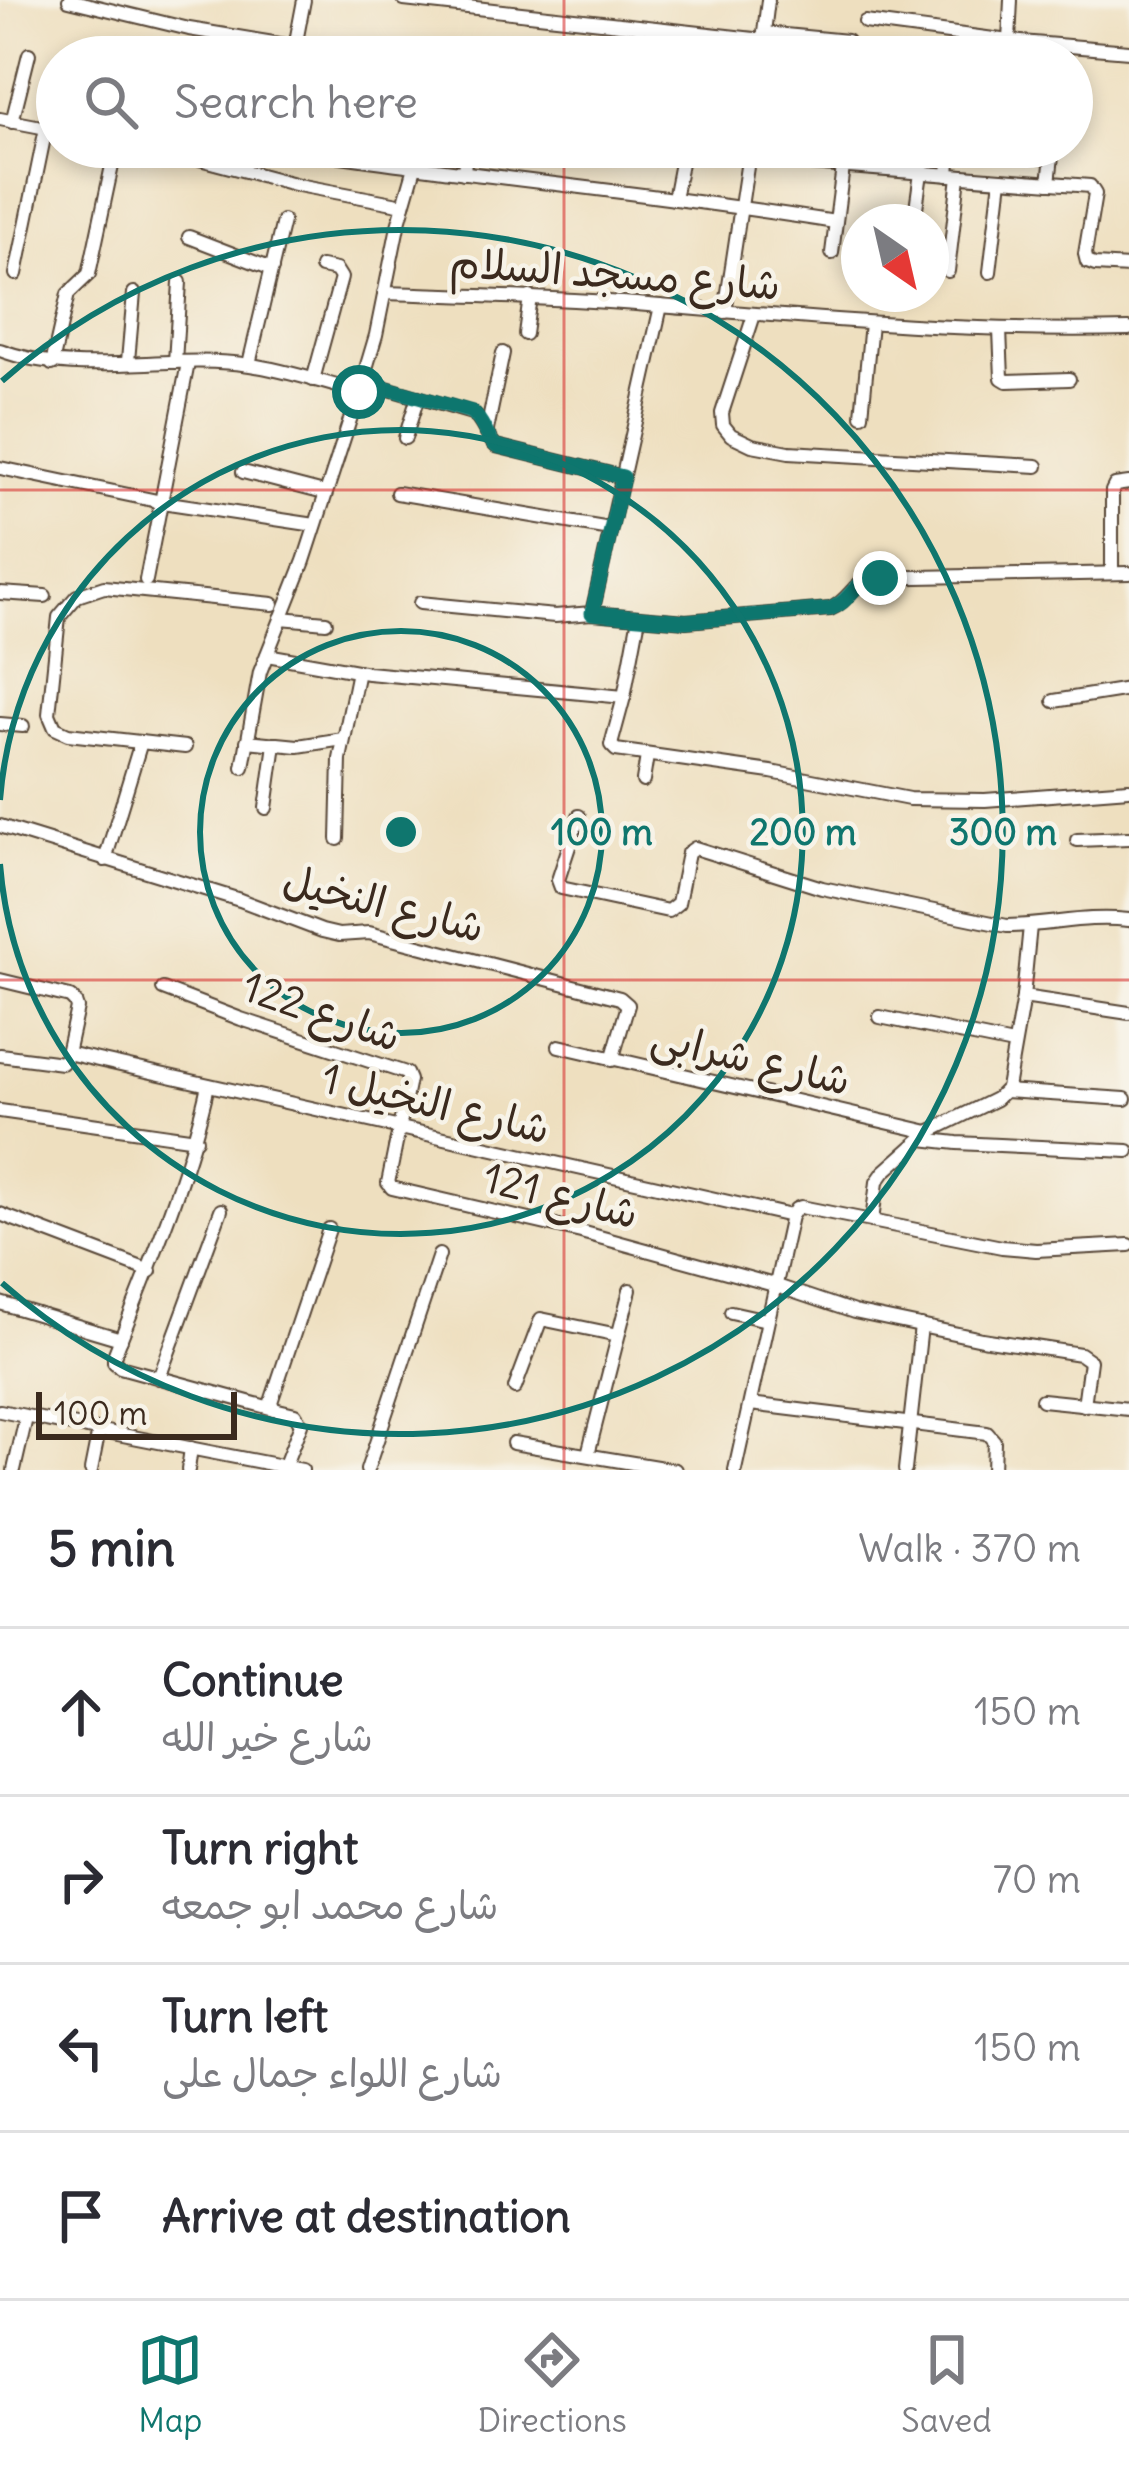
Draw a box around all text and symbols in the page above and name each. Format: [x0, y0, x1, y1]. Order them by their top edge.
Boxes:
search box [36, 36, 1093, 168]
icon: search [78, 69, 144, 135]
text: Search here [174, 74, 418, 130]
north arrow [841, 204, 949, 312]
street label: شارع مسجد السلام [448, 236, 782, 316]
route start [332, 365, 386, 419]
route end [853, 551, 907, 605]
text: 100 m [551, 810, 653, 855]
text: 200 m [749, 810, 857, 855]
text: 300 m [949, 810, 1057, 855]
centre of rings [380, 811, 422, 853]
street label: شارع النخيل [277, 853, 490, 957]
street label: شارع 122 [235, 960, 408, 1066]
street label: شارع شرابى [646, 1010, 856, 1110]
street label: شارع النخيل 1 [316, 1052, 555, 1158]
street label: شارع 121 [477, 1151, 644, 1243]
scale bar [36, 1386, 237, 1439]
text: 100 m [54, 1392, 147, 1434]
text: 5 min [48, 1516, 175, 1580]
text: Walk · 370 m [858, 1524, 1081, 1573]
text: Continue [162, 1652, 344, 1708]
icon: ahead [48, 1679, 114, 1745]
text: 150 m [974, 1687, 1081, 1736]
text: شارع خير الله [162, 1713, 373, 1762]
text: Turn right [162, 1820, 358, 1876]
icon: right [48, 1847, 114, 1913]
text: 70 m [993, 1855, 1081, 1904]
text: شارع محمد ابو جمعه [162, 1881, 499, 1930]
text: Turn left [162, 1988, 328, 2044]
icon: left [48, 2015, 114, 2081]
text: 150 m [974, 2023, 1081, 2072]
text: شارع اللواء جمال على [162, 2049, 502, 2098]
icon: arrive [48, 2183, 114, 2249]
text: Arrive at destination [162, 2188, 571, 2244]
tab: Map [137, 2327, 203, 2441]
tab: Directions [478, 2327, 627, 2441]
tab: Saved [901, 2327, 992, 2441]

